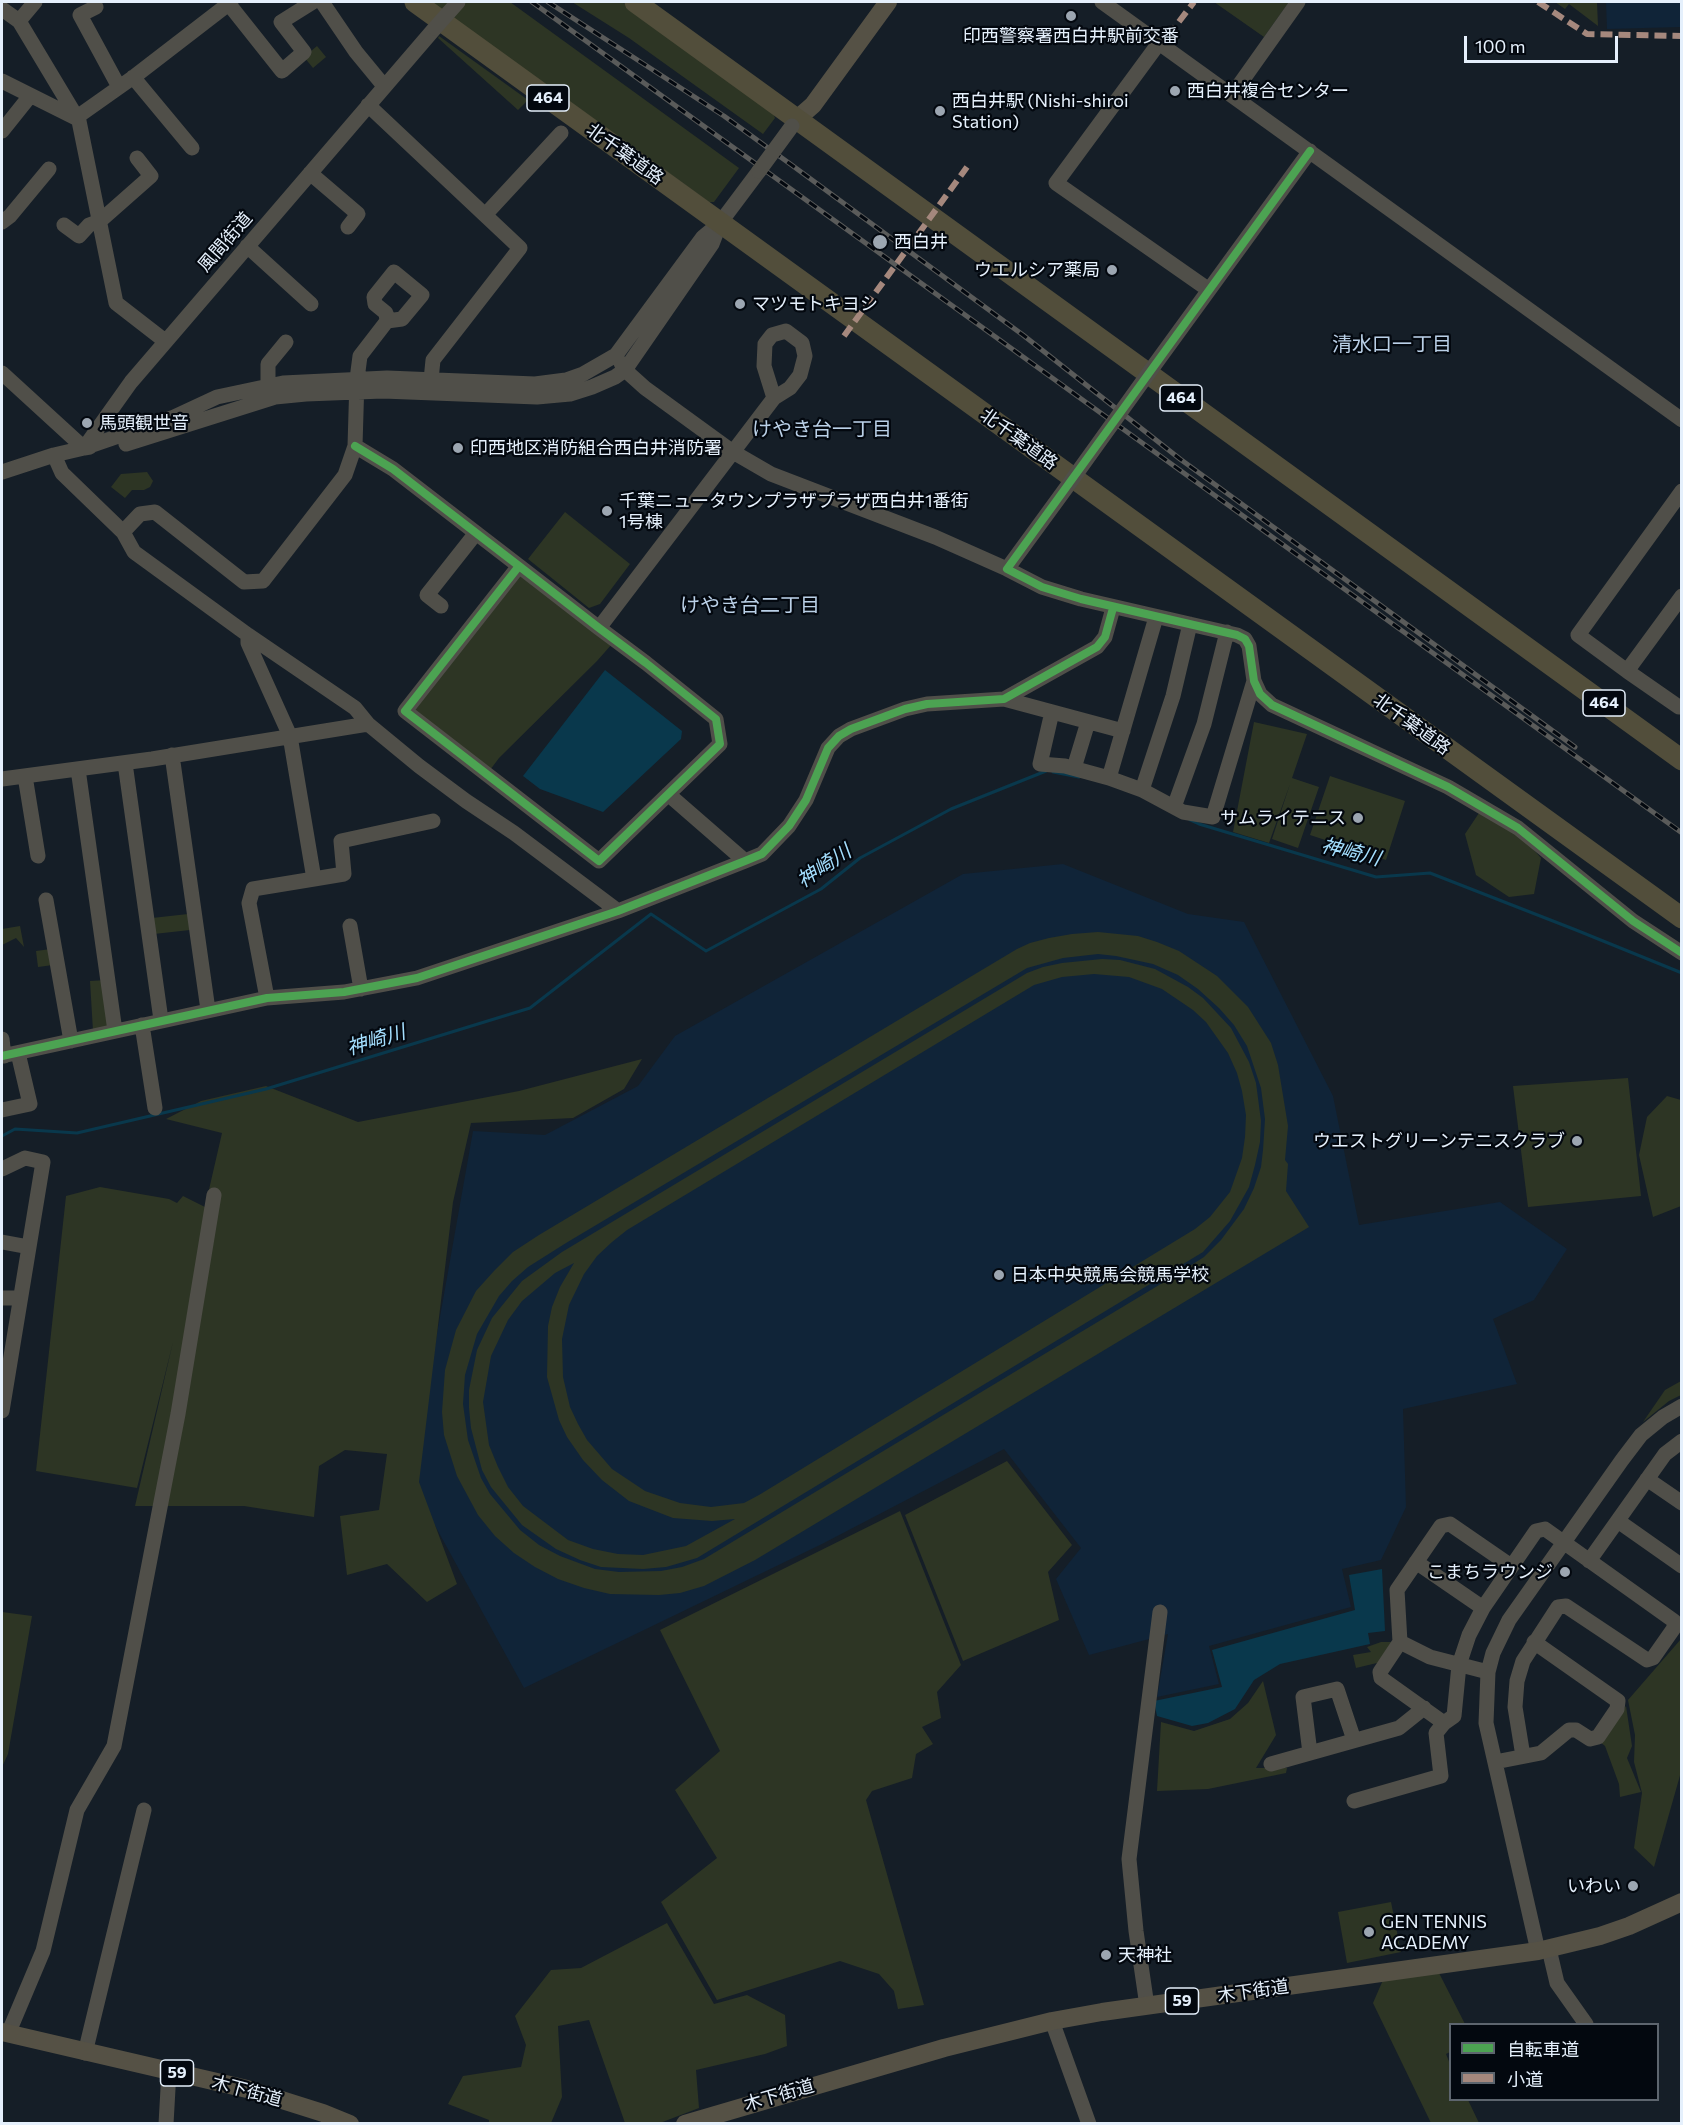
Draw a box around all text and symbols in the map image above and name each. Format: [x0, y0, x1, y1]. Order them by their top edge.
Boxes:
marker: 印西警察署西白井駅前交番 [1064, 9, 1078, 23]
scale bar [1467, 24, 1622, 62]
place label: 印西警察署西白井駅前交番 [963, 25, 1179, 47]
text: 100 m [1475, 35, 1525, 57]
place label: 西白井複合センター [1187, 80, 1349, 102]
marker: 西白井複合センター [1168, 84, 1182, 98]
road number: 464 [527, 85, 569, 111]
place label: 西白井駅 (Nishi-shiroi Station) [952, 90, 1129, 132]
marker: 西白井駅 (Nishi-shiroi Station) [933, 104, 947, 118]
street label: 北千葉道路 [582, 119, 668, 189]
street label: 風間街道 [193, 208, 257, 276]
place label: 西白井 [894, 231, 948, 253]
marker: 西白井 [871, 233, 889, 251]
place label: ウエルシア薬局 [974, 259, 1100, 281]
marker: ウエルシア薬局 [1105, 263, 1119, 277]
place label: マツモトキヨシ [752, 293, 878, 315]
marker: マツモトキヨシ [733, 297, 747, 311]
district label: 清水口一丁目 [1332, 332, 1452, 356]
road number: 464 [1160, 385, 1202, 411]
street label: 北千葉道路 [976, 404, 1062, 474]
place label: 馬頭観世音 [99, 412, 189, 434]
marker: 馬頭観世音 [80, 416, 94, 430]
district label: けやき台一丁目 [752, 417, 892, 441]
place label: 印西地区消防組合西白井消防署 [470, 437, 722, 459]
marker: 印西地区消防組合西白井消防署 [451, 441, 465, 455]
place label: 千葉ニュータウンプラザプラザ西白井1番街 1号棟 [619, 490, 969, 532]
marker: 千葉ニュータウンプラザプラザ西白井1番街 1号棟 [600, 504, 614, 518]
district label: けやき台二丁目 [680, 593, 820, 617]
street label: 北千葉道路 [1369, 689, 1455, 759]
road number: 464 [1583, 690, 1625, 716]
place label: サムライテニス [1220, 807, 1346, 829]
marker: サムライテニス [1351, 811, 1365, 825]
water label: 神崎川 [1319, 833, 1383, 871]
water label: 神崎川 [792, 839, 856, 893]
water label: 神崎川 [344, 1020, 408, 1060]
place label: ウエストグリーンテニスクラブ [1313, 1130, 1565, 1152]
marker: ウエストグリーンテニスクラブ [1570, 1134, 1584, 1148]
place label: 日本中央競馬会競馬学校 [1011, 1264, 1209, 1286]
marker: 日本中央競馬会競馬学校 [992, 1268, 1006, 1282]
place label: こまちラウンジ [1427, 1561, 1553, 1583]
marker: こまちラウンジ [1558, 1565, 1572, 1579]
place label: いわい [1567, 1875, 1621, 1897]
marker: いわい [1626, 1879, 1640, 1893]
place label: GEN TENNIS ACADEMY [1381, 1911, 1487, 1954]
marker: GEN TENNIS ACADEMY [1362, 1925, 1376, 1939]
place label: 天神社 [1118, 1944, 1172, 1966]
marker: 天神社 [1099, 1948, 1113, 1962]
street label: 木下街道 [1216, 1975, 1290, 2007]
road number: 59 [1166, 1988, 1198, 2014]
legend [1449, 2023, 1659, 2101]
text: 自転車道 [1507, 2038, 1579, 2060]
road number: 59 [160, 2060, 194, 2086]
text: 小道 [1507, 2068, 1543, 2090]
street label: 木下街道 [209, 2071, 285, 2111]
street label: 木下街道 [741, 2075, 817, 2115]

